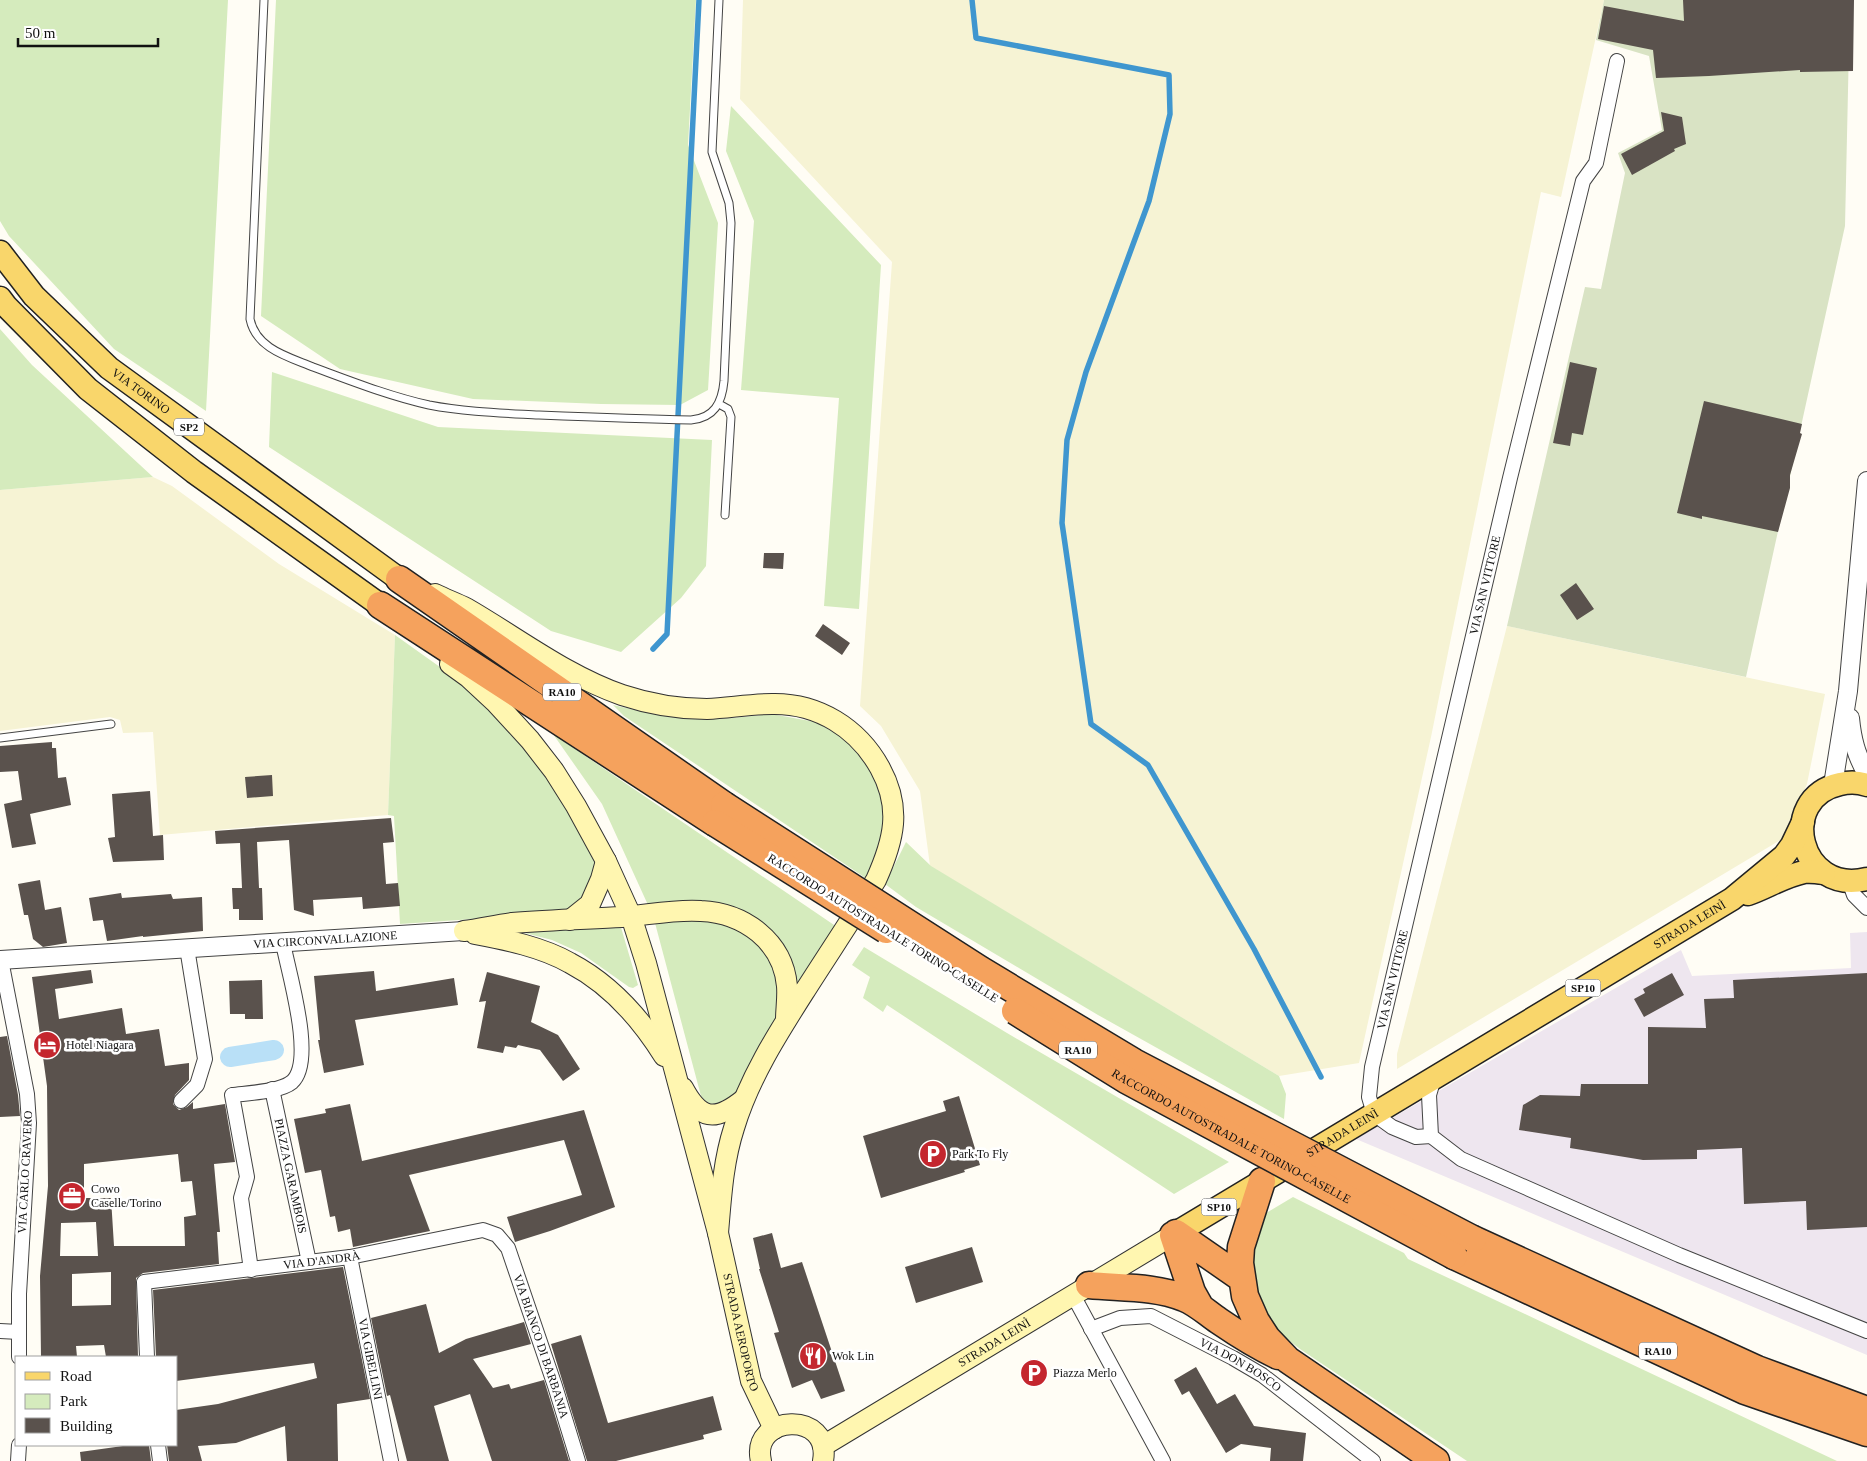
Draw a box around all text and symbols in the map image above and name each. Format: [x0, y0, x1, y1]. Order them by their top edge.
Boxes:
scale bar [18, 15, 158, 47]
text: 50 m [25, 25, 56, 41]
street label: VIA TORINO [109, 365, 173, 417]
road number: SP2 [174, 418, 204, 436]
street label: VIA SAN VITTORE [1466, 534, 1503, 636]
road number: RA10 [543, 684, 581, 700]
street label: RACCORDO AUTOSTRADALE TORINO-CASELLE [765, 851, 1001, 1005]
street label: STRADA LEINÌ [1651, 897, 1728, 952]
street label: VIA CIRCONVALLAZIONE [253, 928, 398, 951]
street label: VIA SAN VITTORE [1374, 928, 1411, 1031]
road number: SP10 [1566, 980, 1600, 996]
hotel icon: Hotel Niagara [32, 1030, 62, 1060]
place label: Hotel Niagara [66, 1038, 134, 1052]
road number: RA10 [1059, 1042, 1097, 1058]
street label: RACCORDO AUTOSTRADALE TORINO-CASELLE [1109, 1066, 1353, 1206]
street label: STRADA LEINÌ [1304, 1106, 1381, 1160]
street label: VIA CARLO CRAVERO [15, 1110, 35, 1234]
street label: PIAZZA GARAMBOIS [272, 1117, 310, 1235]
parking icon: Park To Fly [918, 1139, 948, 1169]
place label: Park To Fly [952, 1147, 1008, 1161]
office icon: Cowo Caselle/Torino [57, 1181, 87, 1211]
place label: Cowo Caselle/Torino [91, 1182, 161, 1210]
road number: SP10 [1202, 1198, 1236, 1216]
street label: VIA D'ANDRÀ [282, 1248, 362, 1272]
street label: VIA BIANCO DI BARBANIA [510, 1272, 572, 1420]
street label: STRADA AEROPORTO [720, 1272, 762, 1394]
street label: STRADA LEINÌ [956, 1316, 1033, 1370]
street label: VIA GIBELLINI [355, 1317, 386, 1401]
street label: VIA DON BOSCO [1197, 1335, 1284, 1395]
restaurant icon: Wok Lin [798, 1341, 828, 1371]
road number: RA10 [1639, 1342, 1677, 1360]
place label: Wok Lin [832, 1349, 874, 1363]
legend [15, 1356, 178, 1446]
parking icon: Piazza Merlo [1019, 1358, 1049, 1388]
place label: Piazza Merlo [1053, 1366, 1117, 1380]
text: Road [60, 1368, 92, 1384]
text: Park [60, 1393, 88, 1409]
text: Building [60, 1418, 113, 1434]

